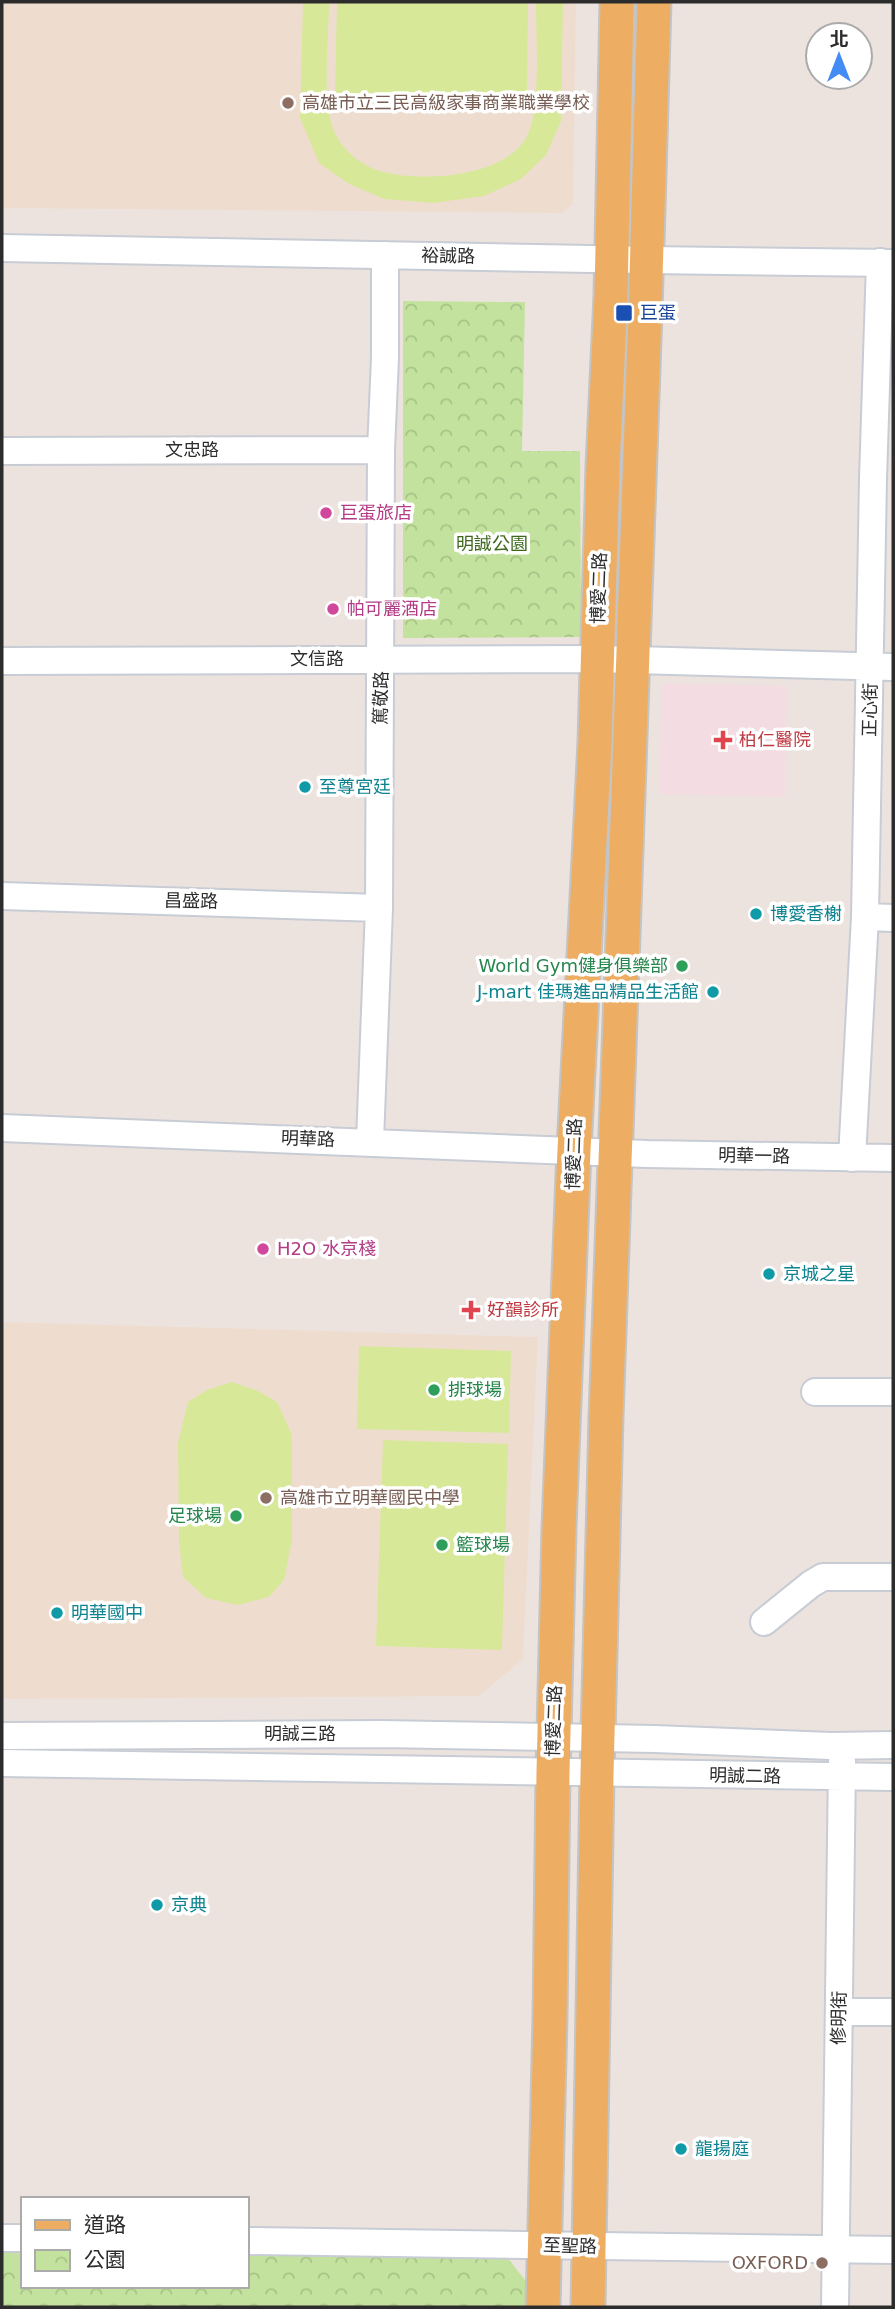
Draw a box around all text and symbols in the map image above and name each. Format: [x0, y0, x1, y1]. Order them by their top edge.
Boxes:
north arrow [804, 21, 874, 91]
text: 北 [829, 28, 849, 50]
place label: 高雄市立三民高級家事商業職業學校 [302, 92, 590, 113]
marker: 高雄市立三民高級家事商業職業學校 [280, 95, 296, 111]
street label: 裕誠路 [421, 245, 475, 266]
place label: 巨蛋 [640, 302, 676, 323]
marker: 巨蛋 [614, 303, 634, 323]
street label: 文忠路 [165, 439, 219, 460]
place label: 巨蛋旅店 [340, 502, 412, 523]
marker: 巨蛋旅店 [318, 505, 334, 521]
park label: 明誠公園 [456, 533, 528, 554]
street label: 博愛二路 [587, 552, 610, 624]
place label: 帕可麗酒店 [347, 598, 437, 619]
marker: 帕可麗酒店 [325, 601, 341, 617]
street label: 文信路 [290, 648, 344, 669]
street label: 篤敬路 [370, 671, 391, 725]
street label: 正心街 [859, 683, 880, 737]
place label: 柏仁醫院 [739, 729, 811, 750]
marker: 柏仁醫院 [713, 730, 733, 750]
place label: 至尊宮廷 [319, 776, 391, 797]
marker: 至尊宮廷 [297, 779, 313, 795]
street label: 昌盛路 [164, 890, 218, 911]
place label: 博愛香榭 [770, 903, 842, 924]
marker: 博愛香榭 [748, 906, 764, 922]
place label: World Gym健身俱樂部 [479, 955, 668, 976]
marker: World Gym健身俱樂部 [674, 958, 690, 974]
place label: J-mart 佳瑪進品精品生活館 [476, 981, 699, 1002]
marker: J-mart 佳瑪進品精品生活館 [705, 984, 721, 1000]
street label: 博愛二路 [562, 1118, 585, 1190]
street label: 明華路 [281, 1127, 335, 1150]
street label: 明華一路 [718, 1144, 790, 1167]
place label: H2O 水京棧 [277, 1238, 376, 1259]
marker: H2O 水京棧 [255, 1241, 271, 1257]
place label: 京城之星 [783, 1263, 855, 1284]
marker: 京城之星 [761, 1266, 777, 1282]
place label: 好韻診所 [487, 1299, 559, 1320]
marker: 好韻診所 [461, 1300, 481, 1320]
place label: 排球場 [448, 1379, 502, 1400]
marker: 排球場 [426, 1382, 442, 1398]
place label: 高雄市立明華國民中學 [280, 1487, 460, 1508]
marker: 高雄市立明華國民中學 [258, 1490, 274, 1506]
place label: 足球場 [168, 1505, 222, 1526]
marker: 足球場 [228, 1508, 244, 1524]
place label: 籃球場 [456, 1534, 510, 1555]
marker: 籃球場 [434, 1537, 450, 1553]
place label: 明華國中 [71, 1602, 143, 1623]
marker: 明華國中 [49, 1605, 65, 1621]
street label: 博愛二路 [542, 1685, 565, 1757]
street label: 明誠三路 [264, 1723, 336, 1744]
street label: 明誠二路 [709, 1764, 781, 1787]
place label: 京典 [171, 1894, 207, 1915]
marker: 京典 [149, 1897, 165, 1913]
street label: 修明街 [828, 1991, 849, 2045]
place label: 龍揚庭 [695, 2138, 749, 2159]
marker: 龍揚庭 [673, 2141, 689, 2157]
legend [21, 2197, 248, 2288]
text: 道路 [84, 2213, 126, 2237]
street label: 至聖路 [543, 2234, 597, 2257]
text: 公園 [84, 2248, 126, 2272]
place label: OXFORD [732, 2252, 808, 2273]
marker: OXFORD [814, 2255, 830, 2271]

